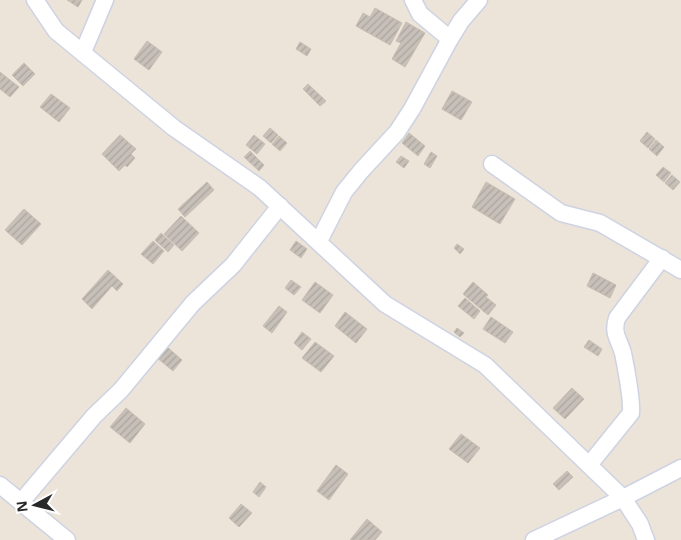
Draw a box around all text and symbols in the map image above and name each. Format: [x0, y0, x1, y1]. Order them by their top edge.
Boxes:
north arrow [10, 480, 60, 530]
text: N [11, 500, 32, 513]

